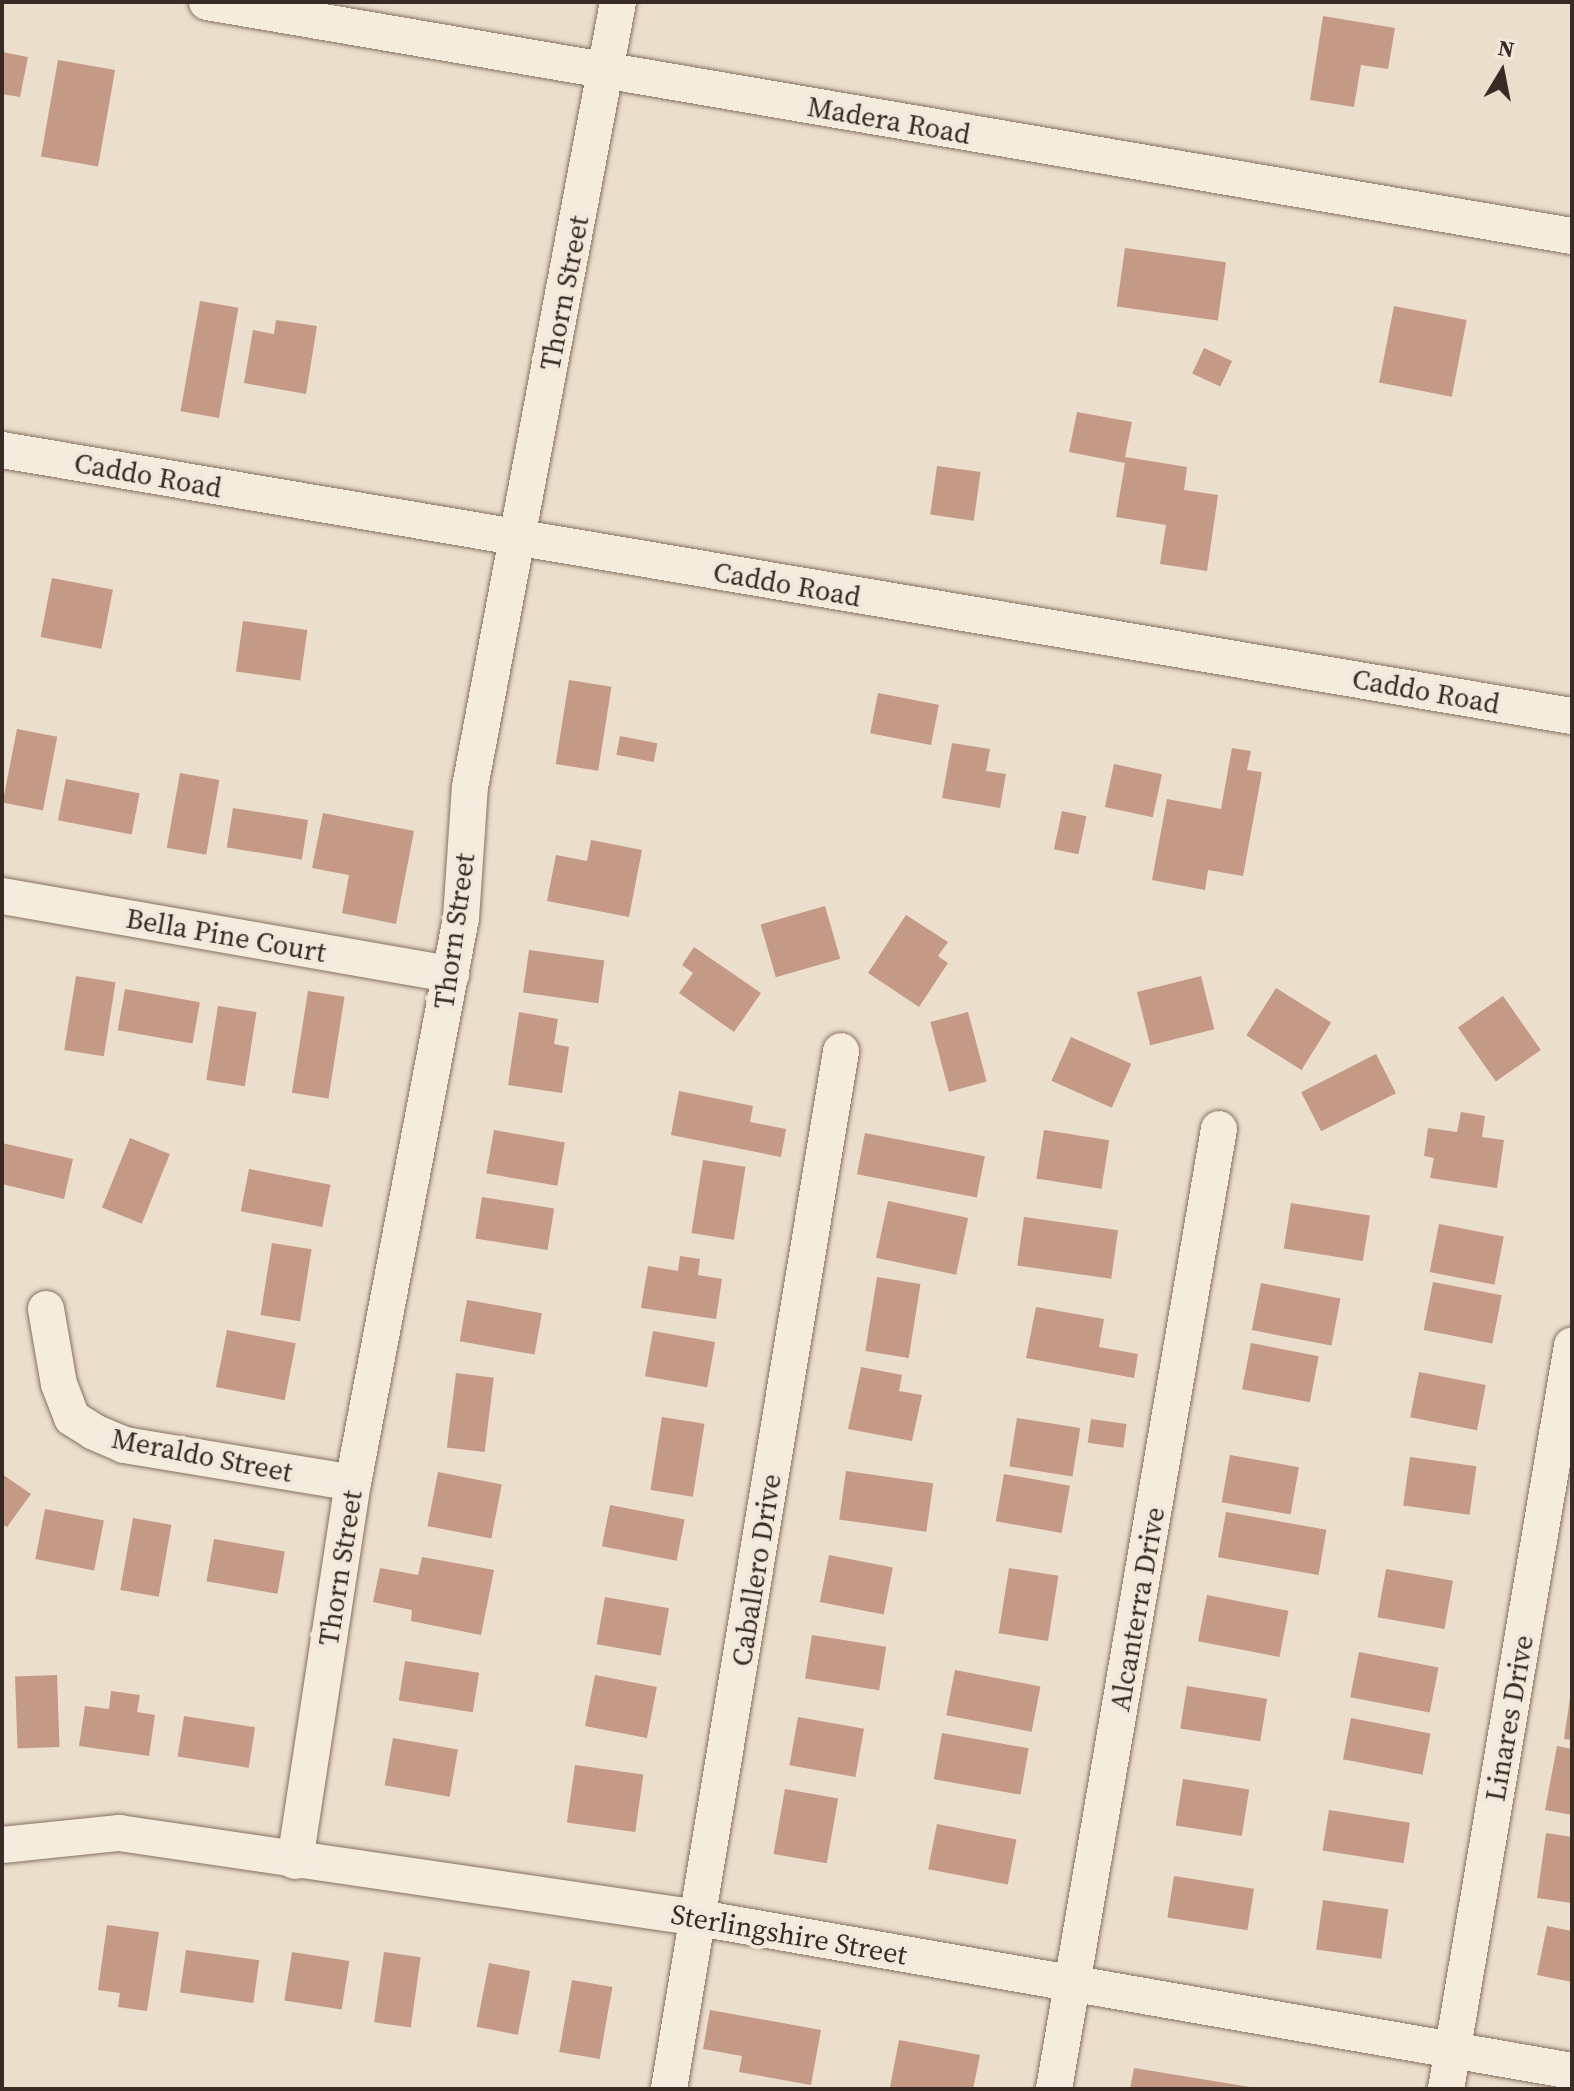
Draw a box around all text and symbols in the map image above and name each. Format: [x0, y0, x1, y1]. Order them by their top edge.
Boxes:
north arrow [1462, 32, 1542, 112]
text: N [1496, 32, 1517, 65]
street label: Madera Road [805, 89, 973, 151]
street label: Thorn Street [533, 213, 595, 373]
street label: Caddo Road [72, 446, 224, 504]
street label: Caddo Road [711, 555, 863, 613]
street label: Caddo Road [1350, 662, 1502, 720]
street label: Thorn Street [426, 851, 482, 1011]
street label: Bella Pine Court [123, 901, 329, 969]
street label: Meraldo Street [109, 1421, 295, 1489]
street label: Caballero Drive [724, 1471, 788, 1669]
street label: Thorn Street [311, 1488, 369, 1648]
street label: Alcanterra Drive [1103, 1504, 1171, 1714]
street label: Linares Drive [1478, 1632, 1540, 1804]
street label: Sterlingshire Street [668, 1897, 910, 1971]

